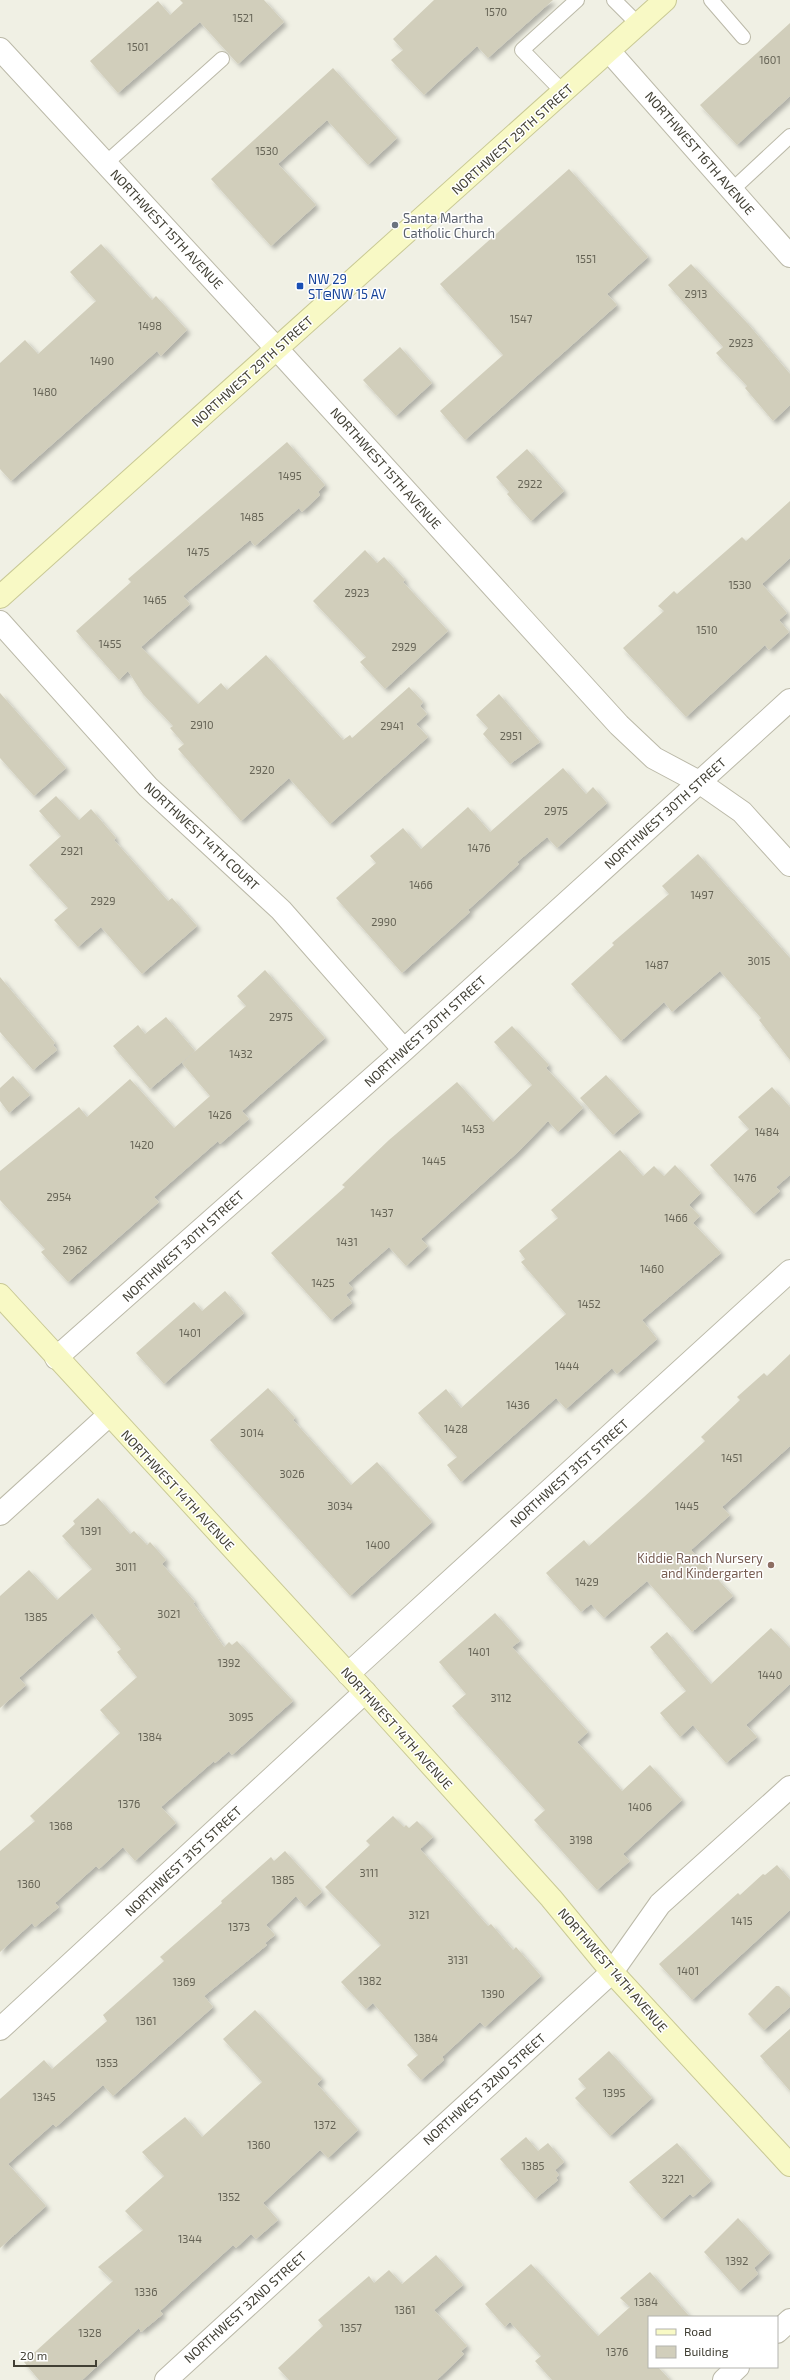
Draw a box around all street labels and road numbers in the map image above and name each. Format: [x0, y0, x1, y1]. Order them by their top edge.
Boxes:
street label: NORTHWEST 29TH STREET [448, 80, 576, 198]
street label: NORTHWEST 16TH AVENUE [642, 88, 758, 218]
street label: NORTHWEST 15TH AVENUE [107, 166, 227, 292]
street label: NORTHWEST 29TH STREET [188, 312, 316, 430]
street label: NORTHWEST 15TH AVENUE [327, 404, 445, 532]
street label: NORTHWEST 30TH STREET [601, 754, 729, 872]
street label: NORTHWEST 14TH COURT [141, 779, 263, 894]
street label: NORTHWEST 30TH STREET [361, 972, 489, 1090]
street label: NORTHWEST 30TH STREET [119, 1187, 247, 1305]
street label: NORTHWEST 31ST STREET [506, 1415, 632, 1530]
street label: NORTHWEST 14TH AVENUE [118, 1426, 238, 1554]
street label: NORTHWEST 14TH AVENUE [338, 1664, 456, 1792]
street label: NORTHWEST 31ST STREET [121, 1802, 245, 1919]
street label: NORTHWEST 14TH AVENUE [555, 1905, 671, 2035]
street label: NORTHWEST 32ND STREET [419, 2029, 549, 2148]
street label: NORTHWEST 32ND STREET [180, 2247, 310, 2366]

